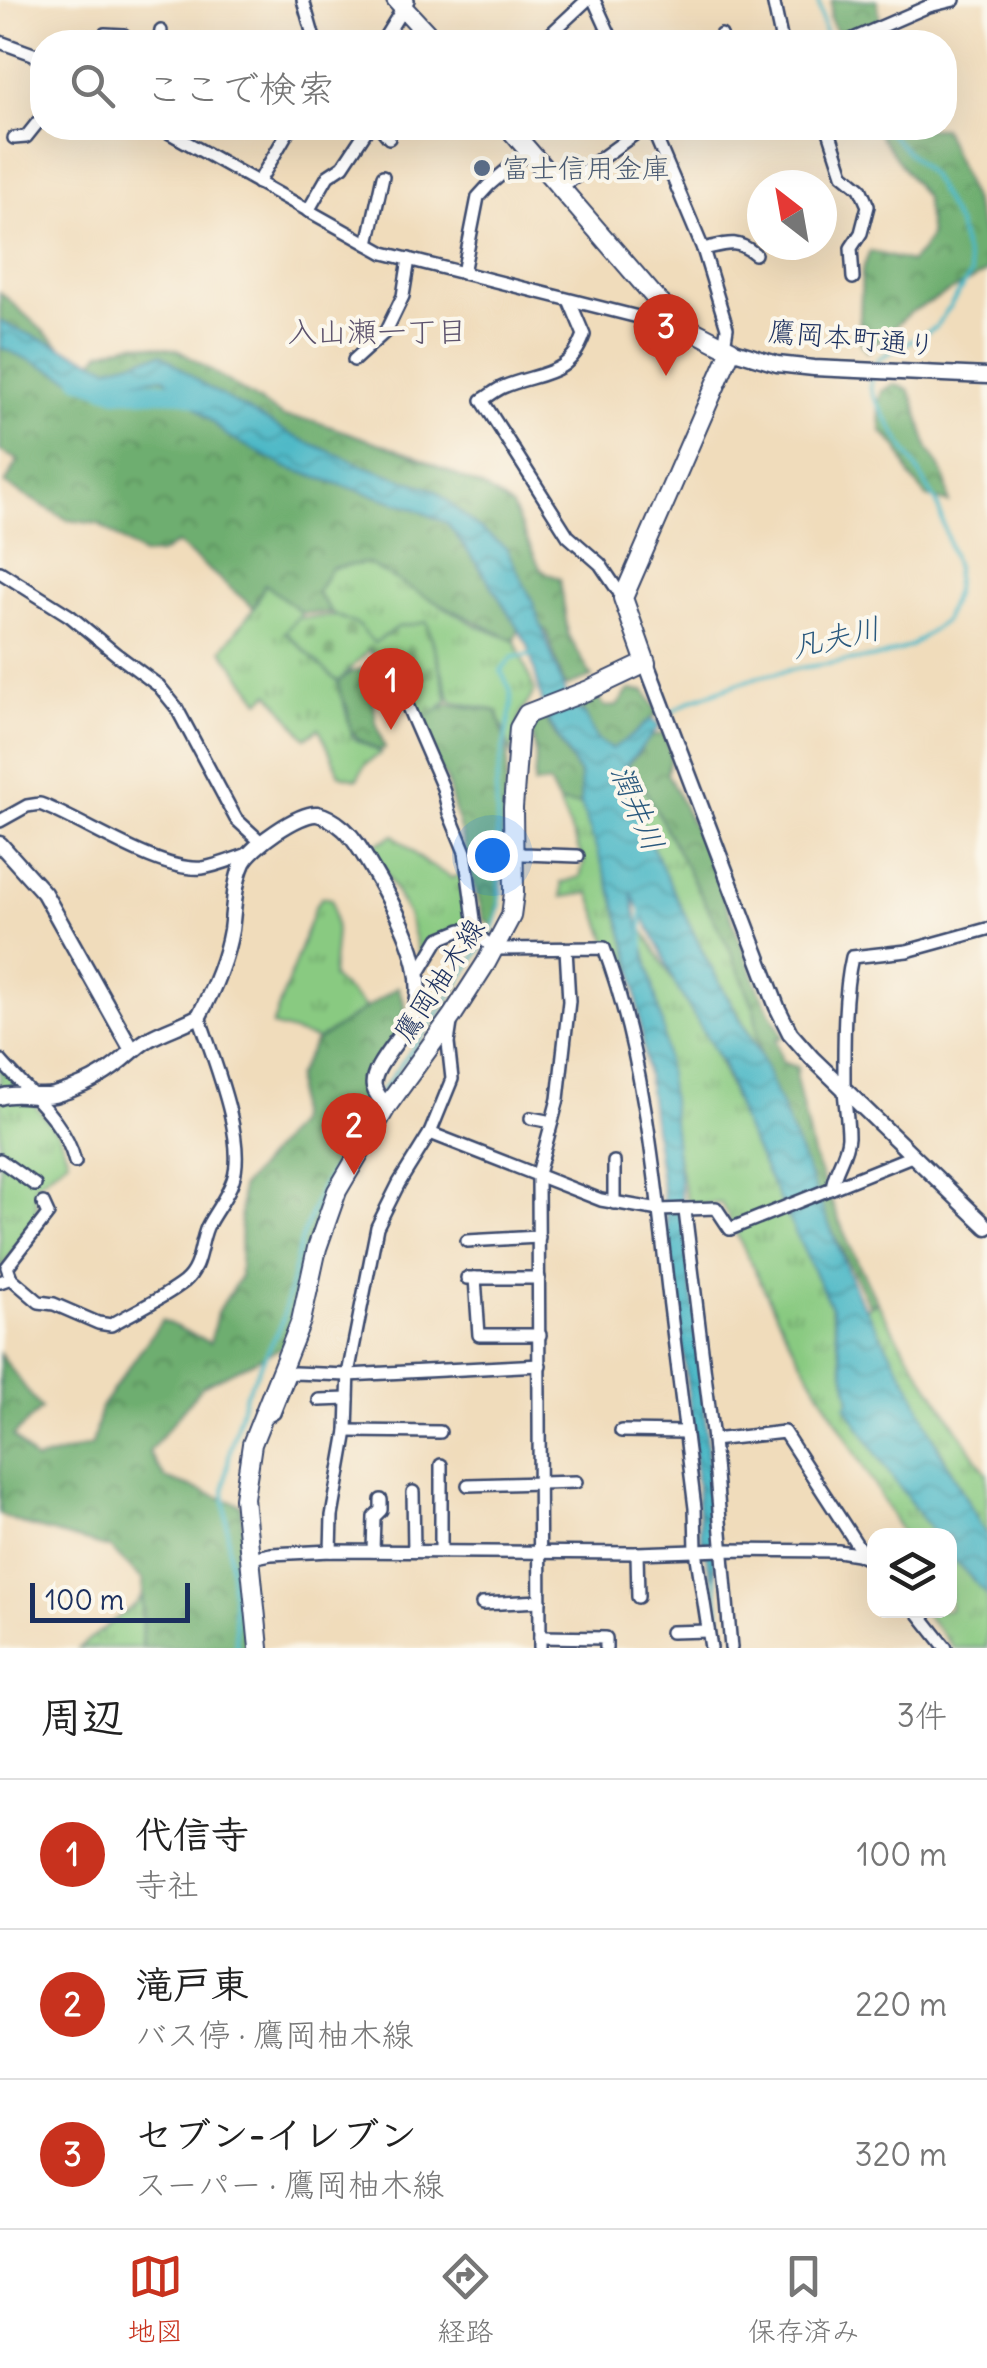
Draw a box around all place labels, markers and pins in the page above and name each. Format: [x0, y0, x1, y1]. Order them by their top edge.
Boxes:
place label: 富士信用金庫 [502, 150, 670, 186]
marker: 富士信用金庫 [471, 157, 493, 179]
pin: 3 [634, 294, 698, 376]
pin: 1 [358, 648, 424, 730]
pin: 2 [322, 1092, 386, 1175]

